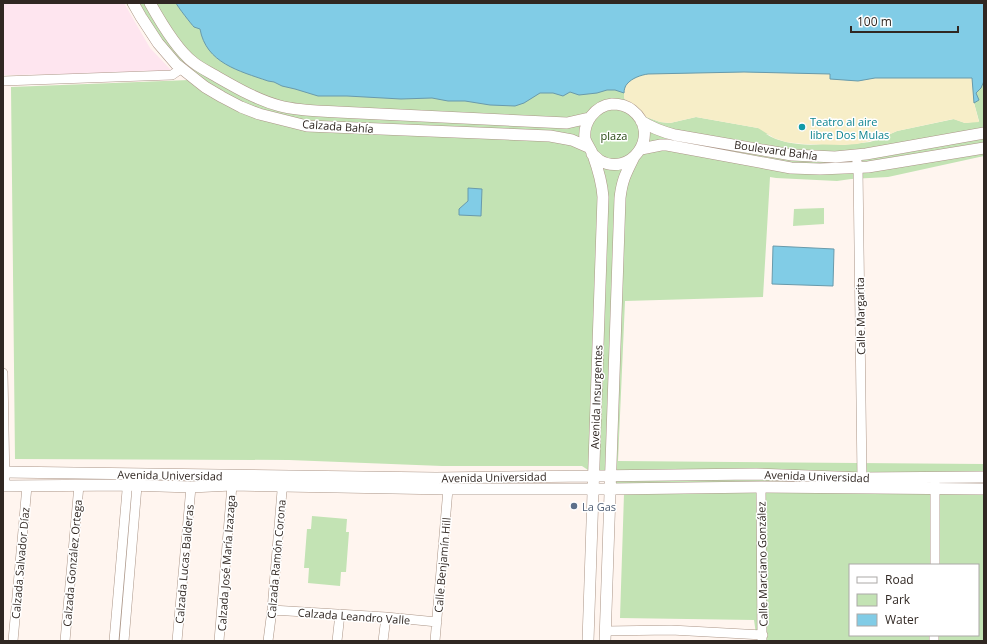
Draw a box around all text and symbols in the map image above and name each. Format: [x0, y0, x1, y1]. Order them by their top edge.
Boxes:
scale bar [851, 8, 958, 34]
text: 100 m [857, 13, 892, 30]
place label: Teatro al aire libre Dos Mulas [810, 114, 889, 142]
street label: Calzada Bahía [302, 116, 374, 136]
marker: Teatro al aire libre Dos Mulas [797, 122, 807, 132]
park label: plaza [601, 128, 627, 143]
street label: Boulevard Bahía [733, 137, 819, 163]
street label: Calle Margarita [852, 277, 868, 355]
street label: Avenida Insurgentes [587, 345, 605, 449]
street label: Avenida Universidad [117, 467, 223, 483]
street label: Avenida Universidad [764, 467, 870, 485]
street label: Avenida Universidad [441, 469, 547, 485]
street label: Calzada José María Izazaga [214, 494, 238, 632]
street label: Calzada González Ortega [59, 499, 85, 627]
street label: Calzada Ramón Corona [263, 499, 289, 619]
place label: La Gas [582, 499, 616, 514]
marker: La Gas [569, 501, 579, 511]
street label: Calle Marciano González [753, 501, 771, 627]
street label: Calzada Lucas Balderas [171, 504, 197, 624]
street label: Calzada Salvador Díaz [8, 507, 32, 619]
street label: Calle Benjamín Hill [430, 517, 454, 613]
legend [849, 564, 979, 636]
text: Road [885, 571, 914, 588]
text: Park [885, 591, 911, 608]
street label: Calzada Leandro Valle [297, 605, 411, 627]
text: Water [885, 611, 919, 628]

